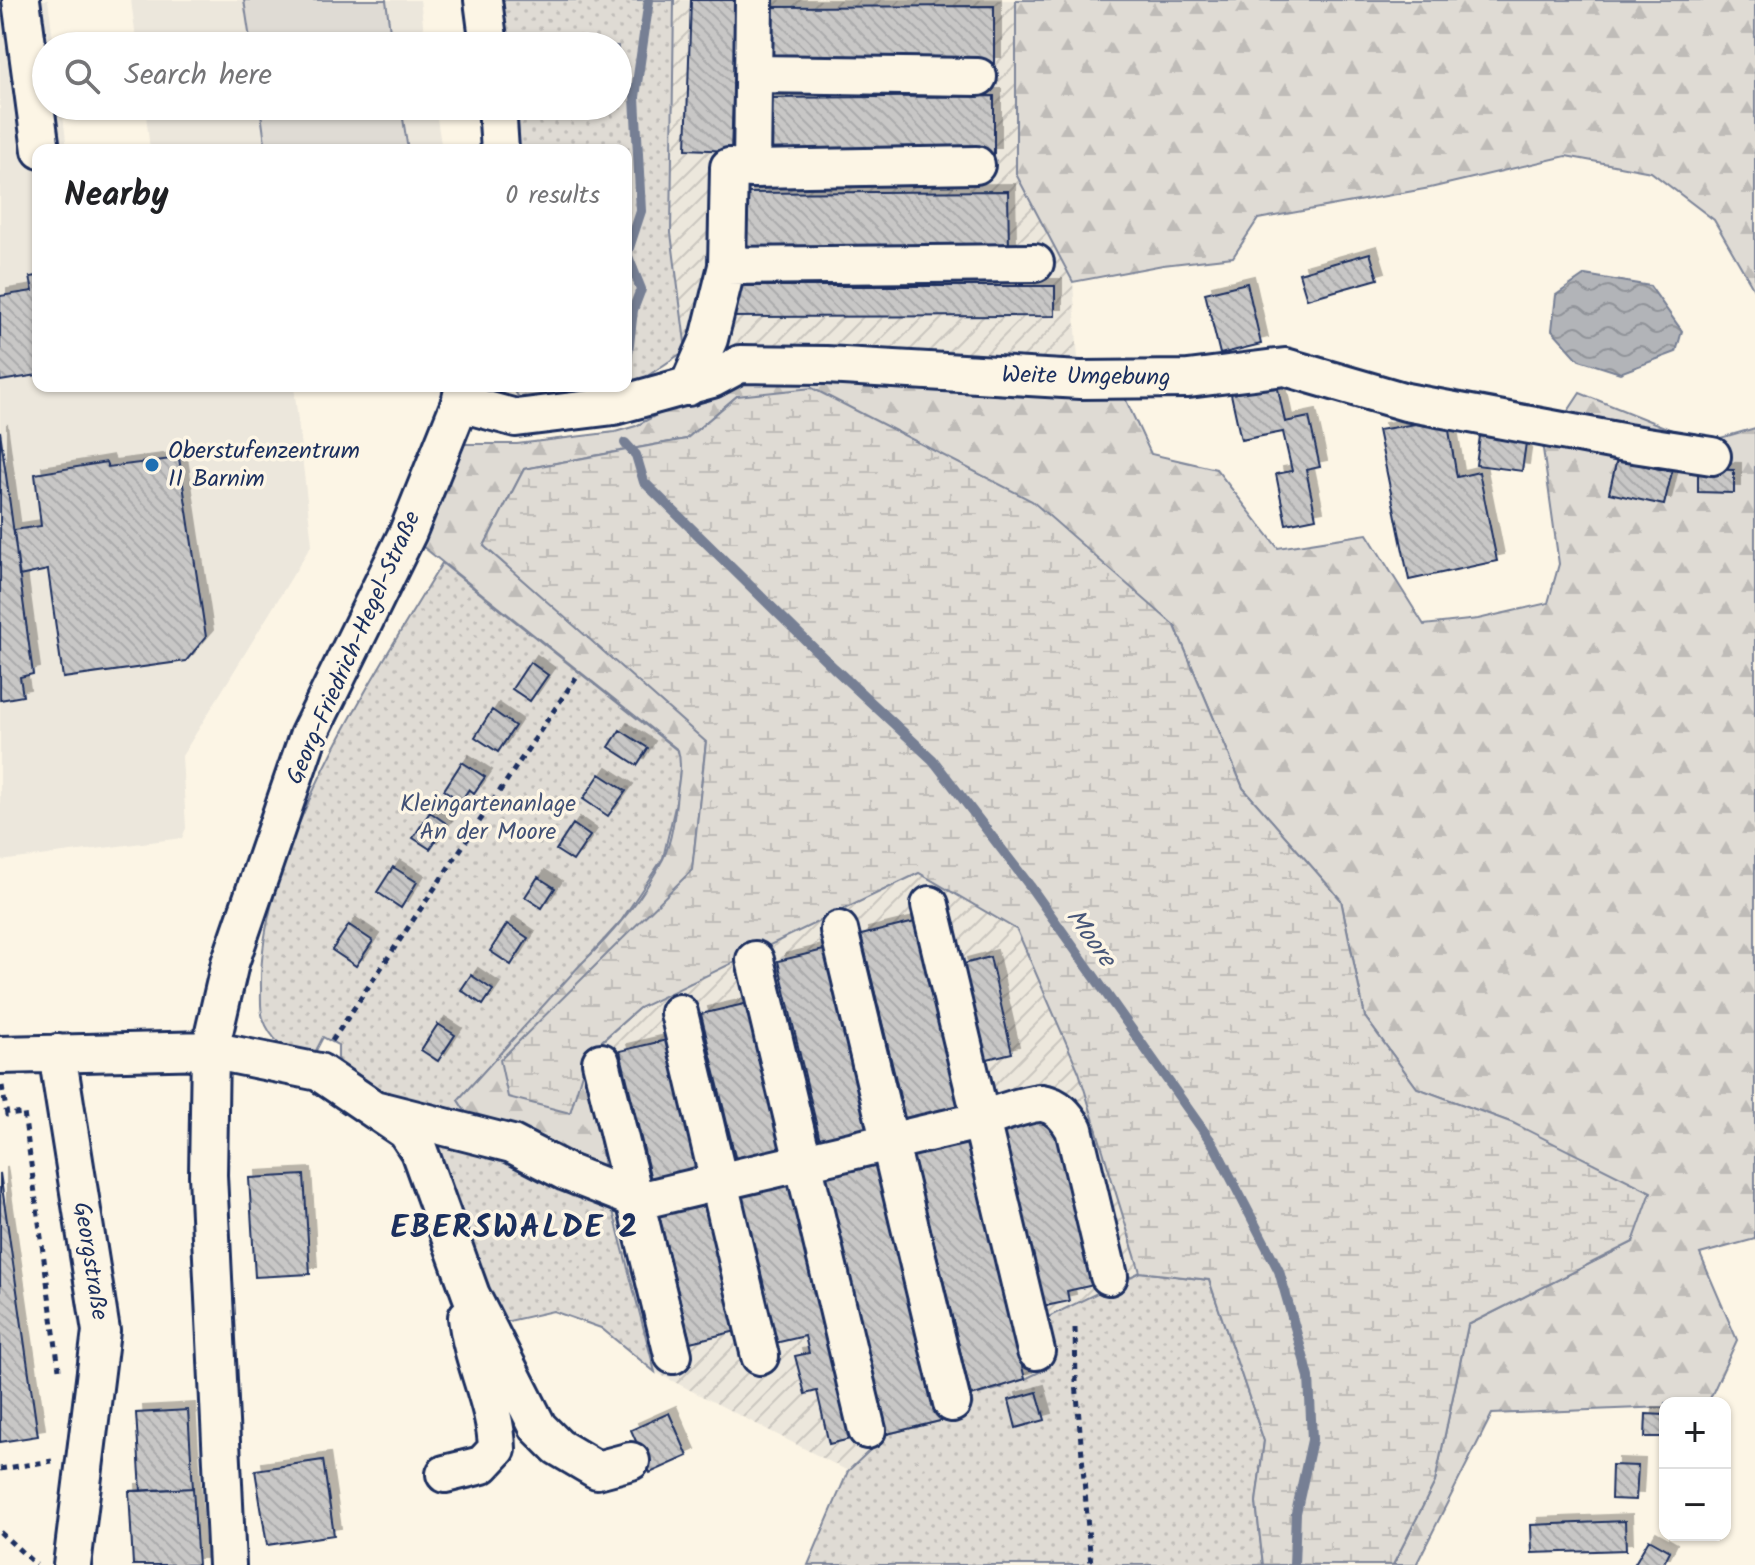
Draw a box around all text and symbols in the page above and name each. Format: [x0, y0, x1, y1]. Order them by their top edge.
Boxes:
search box [32, 32, 632, 120]
text: Search here [124, 52, 272, 100]
icon: search [60, 54, 104, 98]
text: Nearby [64, 169, 169, 223]
text: 0 results [505, 175, 600, 217]
street label: Weite Umgebung [1001, 356, 1171, 398]
place label: Oberstufenzentrum II Barnim [168, 432, 360, 499]
marker: Oberstufenzentrum II Barnim [143, 456, 161, 474]
street label: Georg-Friedrich-Hegel-Straße [276, 505, 432, 791]
park label: Kleingartenanlage An der Moore [400, 785, 576, 852]
water label: Moore [1054, 900, 1127, 978]
street label: Georgstraße [61, 1199, 119, 1323]
district label: EBERSWALDE 2 [391, 1203, 639, 1254]
map controls [1659, 1397, 1731, 1541]
button: + [1659, 1397, 1731, 1469]
button: − [1659, 1469, 1731, 1541]

